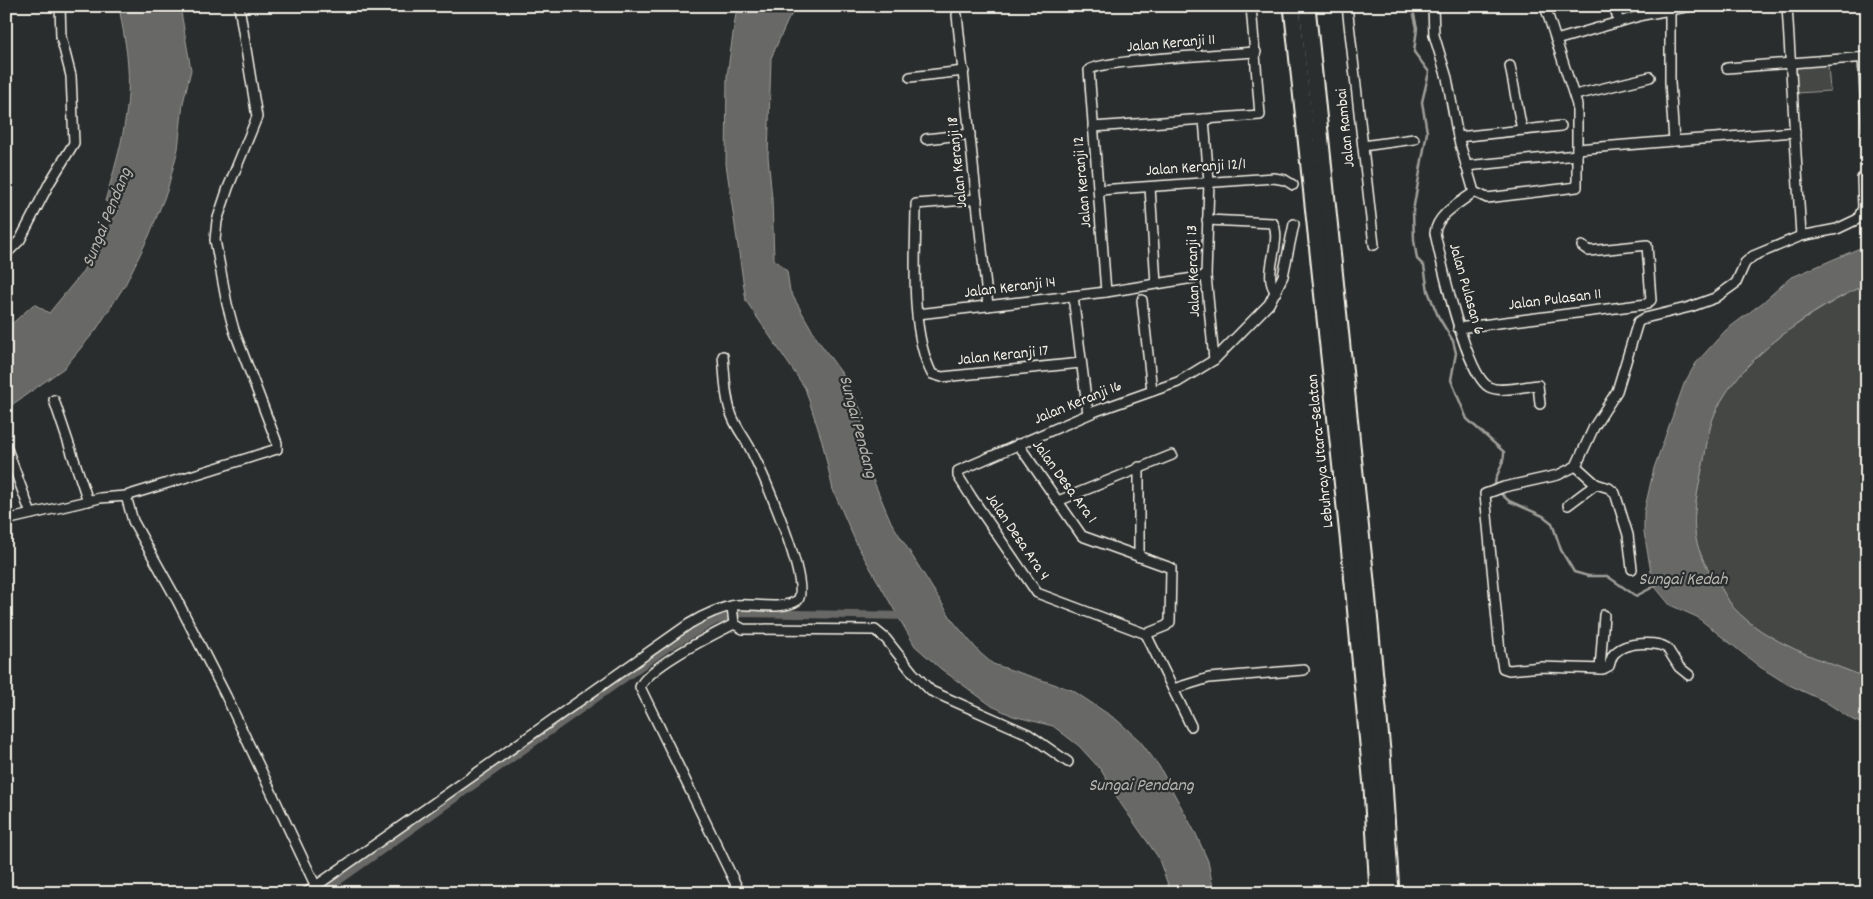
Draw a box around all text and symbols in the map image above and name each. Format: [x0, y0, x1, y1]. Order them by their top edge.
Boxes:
street label: Jalan Keranji 11 [1126, 29, 1216, 59]
street label: Jalan Rambai [1330, 87, 1362, 169]
street label: Jalan Keranji 18 [942, 115, 974, 209]
street label: Jalan Keranji 12 [1068, 135, 1098, 229]
street label: Jalan Keranji 12/1 [1145, 153, 1247, 183]
water label: Sungai Pendang [77, 163, 140, 271]
street label: Jalan Keranji 13 [1181, 224, 1207, 318]
street label: Jalan Pulasan 6 [1442, 241, 1490, 338]
street label: Jalan Keranji 14 [963, 271, 1057, 305]
street label: Jalan Pulasan 11 [1507, 283, 1603, 317]
street label: Jalan Keranji 17 [956, 340, 1050, 372]
water label: Sungai Pendang [831, 373, 883, 482]
street label: Lebuhraya Utara–Selatan [1301, 373, 1341, 529]
street label: Jalan Keranji 16 [1031, 375, 1126, 431]
street label: Jalan Desa Ara 1 [1026, 435, 1102, 529]
street label: Jalan Desa Ara 4 [979, 489, 1055, 585]
water label: Sungai Kedah [1638, 568, 1728, 593]
water label: Sungai Pendang [1088, 774, 1195, 799]

